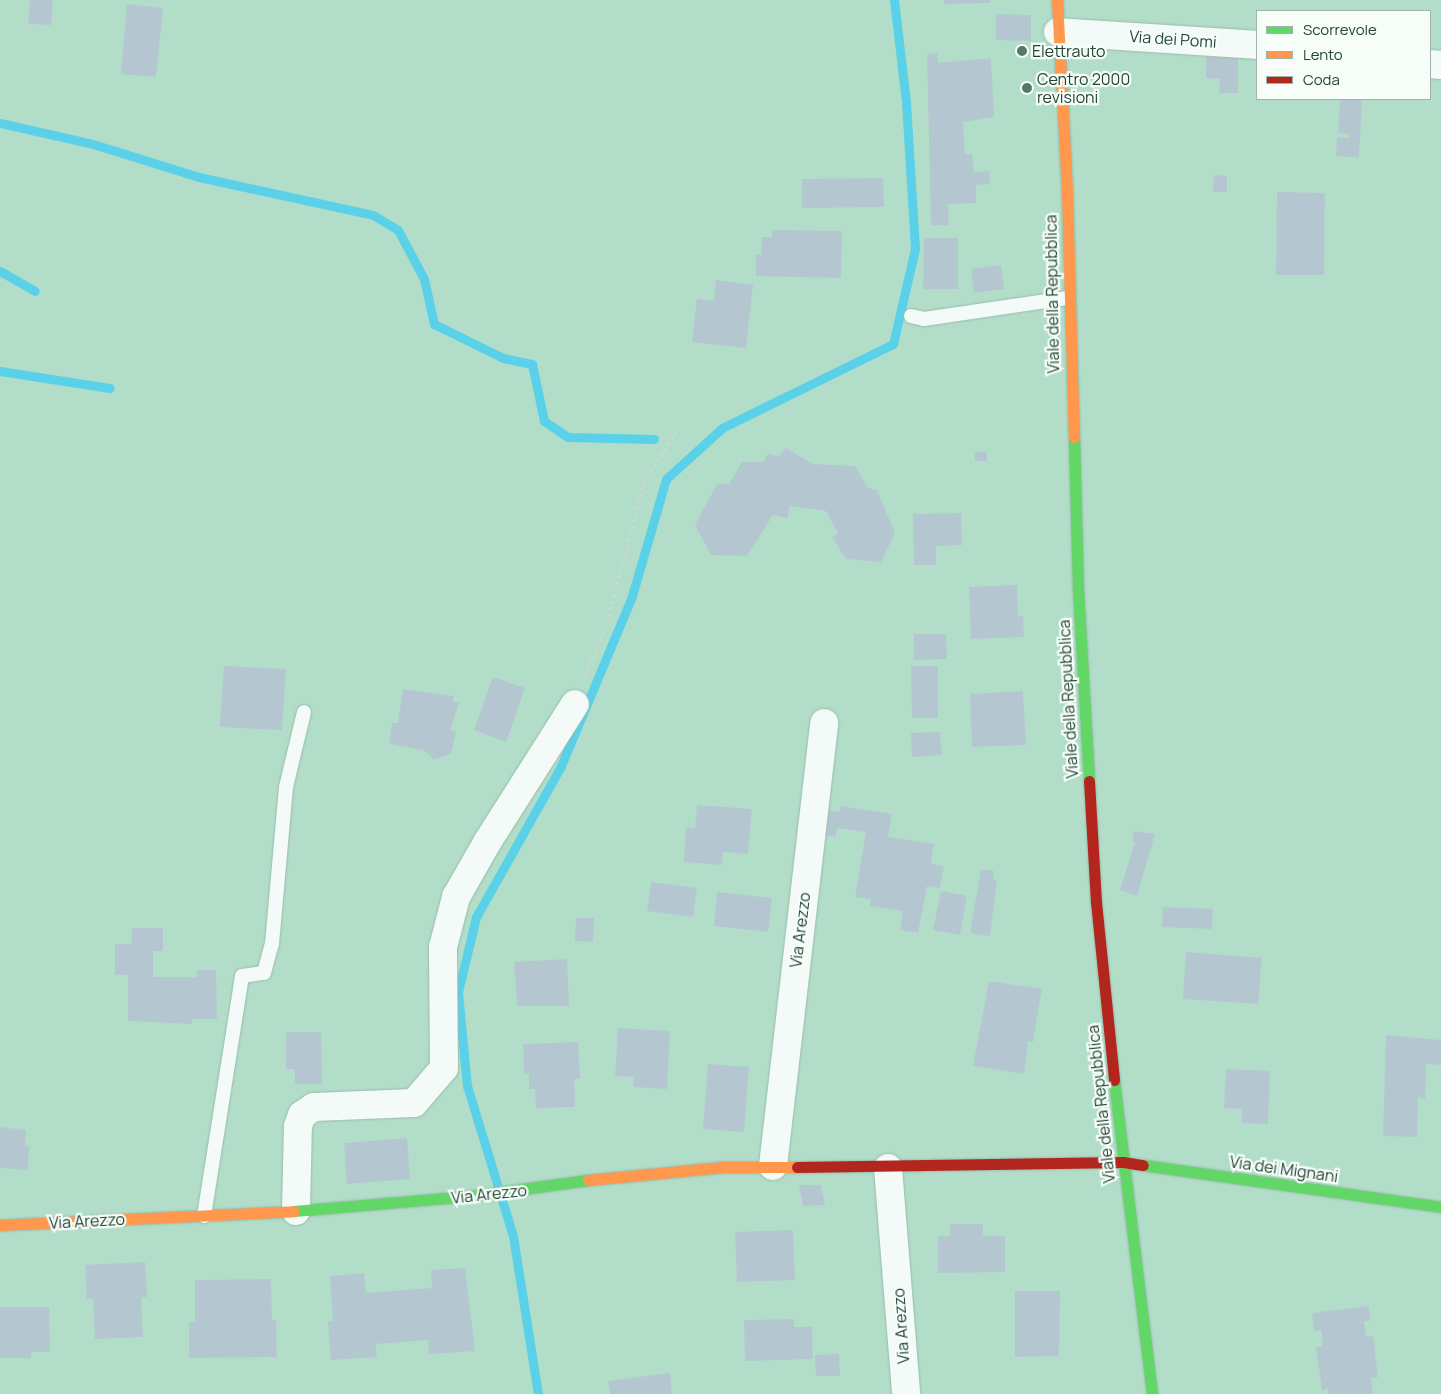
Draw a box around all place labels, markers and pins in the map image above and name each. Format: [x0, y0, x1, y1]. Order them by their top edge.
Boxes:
place label: Elettrauto [1032, 41, 1105, 61]
marker: Elettrauto [1016, 45, 1028, 57]
place label: Centro 2000 revisioni [1037, 69, 1130, 107]
marker: Centro 2000 revisioni [1021, 82, 1033, 94]

